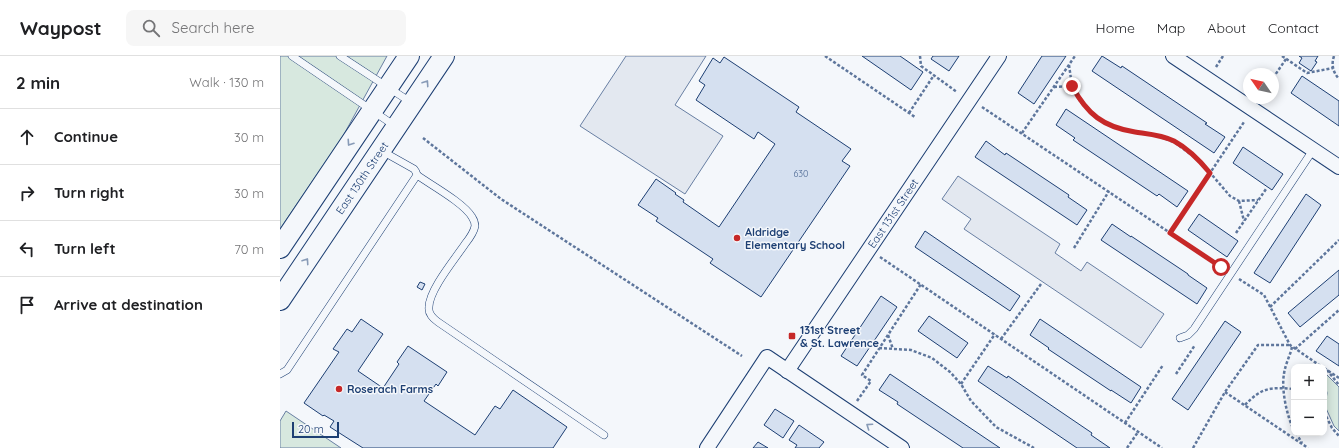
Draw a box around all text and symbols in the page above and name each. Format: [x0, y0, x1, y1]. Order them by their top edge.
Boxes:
search box [126, 10, 406, 46]
text: Waypost [20, 16, 102, 40]
icon: search [140, 17, 162, 39]
text: Search here [172, 18, 254, 37]
text: Home [1096, 19, 1135, 37]
text: Map [1157, 19, 1185, 37]
text: About [1207, 19, 1246, 37]
text: Contact [1268, 19, 1319, 37]
north arrow [1243, 68, 1279, 104]
text: 2 min [16, 72, 60, 93]
text: Walk · 130 m [189, 74, 264, 90]
route end [1063, 77, 1081, 95]
one-way arrow [422, 80, 429, 87]
icon: ahead [16, 126, 38, 148]
text: Continue [54, 127, 118, 146]
text: 30 m [234, 129, 264, 145]
street label: East 130th Street [333, 139, 391, 217]
one-way arrow [347, 139, 355, 146]
house number: 630 [794, 168, 808, 179]
street label: East 131st Street [865, 176, 922, 251]
icon: right [16, 182, 38, 204]
text: Turn right [54, 183, 125, 202]
text: 30 m [234, 185, 264, 201]
place label: Aldridge Elementary School [745, 225, 845, 252]
marker: Aldridge Elementary School [732, 233, 742, 243]
icon: left [16, 238, 38, 260]
text: Turn left [54, 239, 116, 258]
text: 70 m [234, 241, 264, 257]
one-way arrow [301, 258, 308, 265]
route start [1212, 258, 1230, 276]
icon: arrive [16, 294, 38, 316]
text: Arrive at destination [54, 295, 203, 314]
place label: 131st Street & St. Lawrence [800, 323, 880, 350]
marker: 131st Street & St. Lawrence [787, 331, 797, 341]
map controls [1291, 364, 1327, 436]
button: + [1291, 364, 1327, 400]
place label: Roserach Farms [347, 382, 433, 396]
marker: Roserach Farms [334, 384, 344, 394]
button: − [1291, 400, 1327, 436]
scale bar [292, 420, 339, 439]
text: 20 m [298, 422, 324, 436]
one-way arrow [867, 424, 874, 431]

